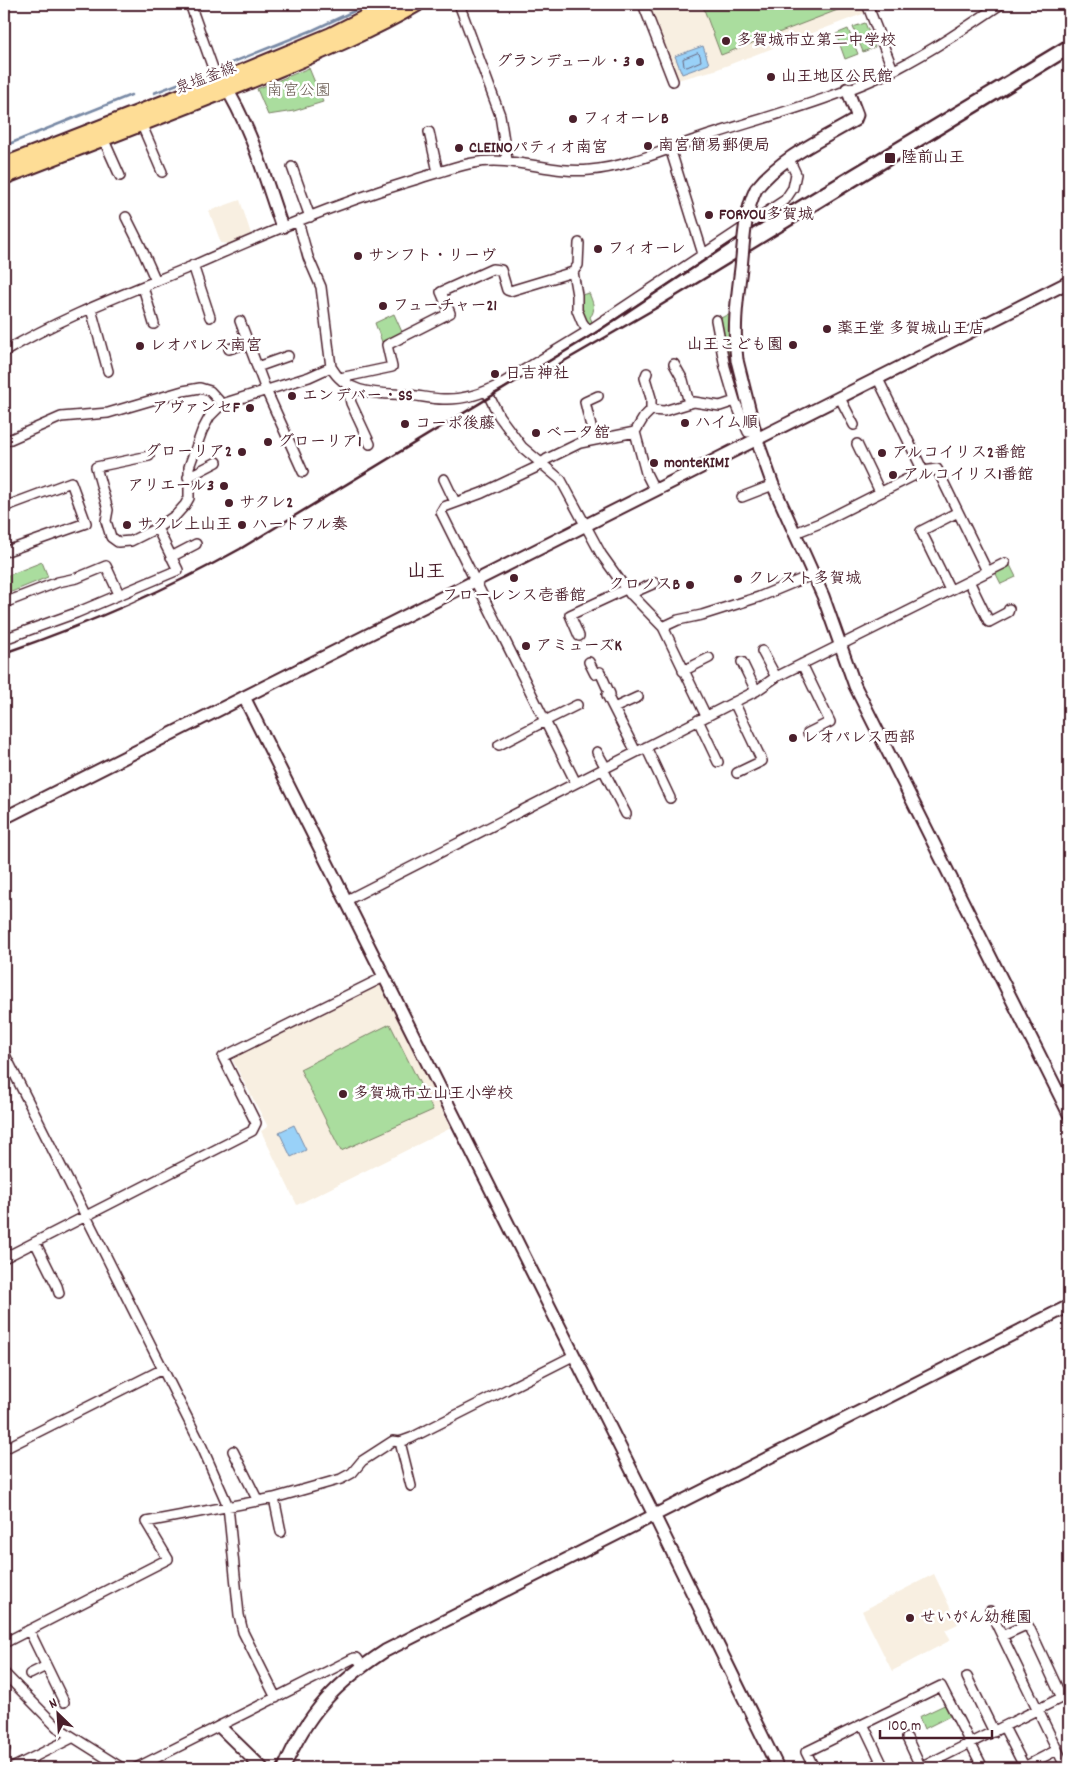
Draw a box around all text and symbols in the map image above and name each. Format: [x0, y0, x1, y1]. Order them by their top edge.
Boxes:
place label: 多賀城市立第二中学校 [736, 30, 896, 53]
marker: 多賀城市立第二中学校 [720, 35, 732, 47]
place label: グランデュール・3 [496, 51, 630, 74]
marker: グランデュール・3 [634, 56, 646, 68]
street label: 泉塩釜線 [172, 57, 240, 101]
place label: 山王地区公民館 [781, 66, 893, 89]
marker: 山王地区公民館 [765, 71, 777, 83]
park label: 南宮公園 [267, 80, 331, 103]
place label: フィオーレB [583, 108, 669, 131]
marker: フィオーレB [567, 113, 579, 125]
place label: 南宮簡易郵便局 [658, 135, 770, 158]
place label: CLEINOパティオ南宮 [469, 137, 608, 160]
marker: 南宮簡易郵便局 [642, 140, 654, 152]
marker: CLEINOパティオ南宮 [453, 142, 465, 154]
place label: 陸前山王 [901, 147, 965, 170]
marker: 陸前山王 [883, 151, 897, 165]
place label: FORYOU多賀城 [719, 204, 814, 227]
marker: FORYOU多賀城 [703, 209, 715, 221]
place label: フィオーレ [608, 238, 686, 261]
marker: フィオーレ [592, 243, 604, 255]
place label: サンフト・リーヴ [368, 245, 496, 268]
marker: サンフト・リーヴ [352, 250, 364, 262]
place label: フューチャー21 [393, 295, 497, 318]
marker: フューチャー21 [377, 300, 389, 312]
place label: 薬王堂 多賀城山王店 [837, 318, 985, 341]
marker: 薬王堂 多賀城山王店 [821, 323, 833, 335]
place label: 山王こども園 [687, 334, 783, 357]
place label: レオパレス南宮 [150, 335, 262, 358]
marker: 山王こども園 [787, 339, 799, 351]
marker: レオパレス南宮 [134, 340, 146, 352]
place label: 日吉神社 [505, 363, 569, 386]
marker: 日吉神社 [489, 368, 501, 380]
place label: エンデバー・SS [302, 385, 412, 408]
marker: エンデバー・SS [286, 390, 298, 402]
place label: アヴァンセF [152, 397, 241, 420]
marker: アヴァンセF [244, 402, 256, 414]
place label: ハイム順 [695, 412, 758, 435]
place label: コーポ後藤 [415, 413, 495, 436]
marker: ハイム順 [679, 417, 691, 429]
marker: コーポ後藤 [399, 418, 411, 430]
place label: ベータ舘 [546, 422, 610, 445]
marker: ベータ舘 [530, 427, 542, 439]
place label: グローリア1 [278, 431, 362, 454]
marker: グローリア1 [262, 436, 274, 448]
place label: グローリア2 [145, 441, 232, 464]
place label: アルコイリス2番館 [892, 442, 1026, 465]
marker: グローリア2 [236, 446, 248, 458]
marker: アルコイリス2番館 [876, 447, 888, 459]
place label: monteKIMI [664, 452, 730, 475]
marker: monteKIMI [648, 457, 660, 469]
place label: アルコイリス1番館 [903, 464, 1034, 487]
marker: アルコイリス1番館 [887, 469, 899, 481]
place label: アリエール3 [128, 475, 214, 498]
marker: アリエール3 [218, 480, 230, 492]
place label: サクレ2 [239, 492, 293, 515]
marker: サクレ2 [223, 497, 235, 509]
place label: サクレ上山王 [137, 514, 232, 537]
place label: ハートフル奏 [252, 514, 348, 537]
marker: サクレ上山王 [121, 519, 133, 531]
marker: ハートフル奏 [236, 519, 248, 531]
district label: 山王 [407, 560, 445, 587]
place label: クレスト多賀城 [748, 568, 861, 591]
marker: フローレンス壱番館 [508, 572, 520, 584]
marker: クレスト多賀城 [732, 573, 744, 585]
place label: クロノスB [608, 574, 680, 597]
marker: クロノスB [684, 579, 696, 591]
place label: フローレンス壱番館 [442, 585, 586, 608]
place label: アミューズK [536, 635, 622, 658]
marker: アミューズK [520, 640, 532, 652]
place label: レオパレス西部 [803, 727, 915, 750]
marker: レオパレス西部 [787, 732, 799, 744]
place label: 多賀城市立山王小学校 [353, 1083, 513, 1106]
marker: 多賀城市立山王小学校 [337, 1088, 349, 1100]
place label: せいがん幼稚園 [920, 1607, 1032, 1630]
marker: せいがん幼稚園 [904, 1612, 916, 1624]
north arrow [32, 1690, 82, 1740]
text: N [46, 1693, 61, 1715]
scale bar [880, 1707, 993, 1739]
text: 100 m [888, 1716, 921, 1738]

